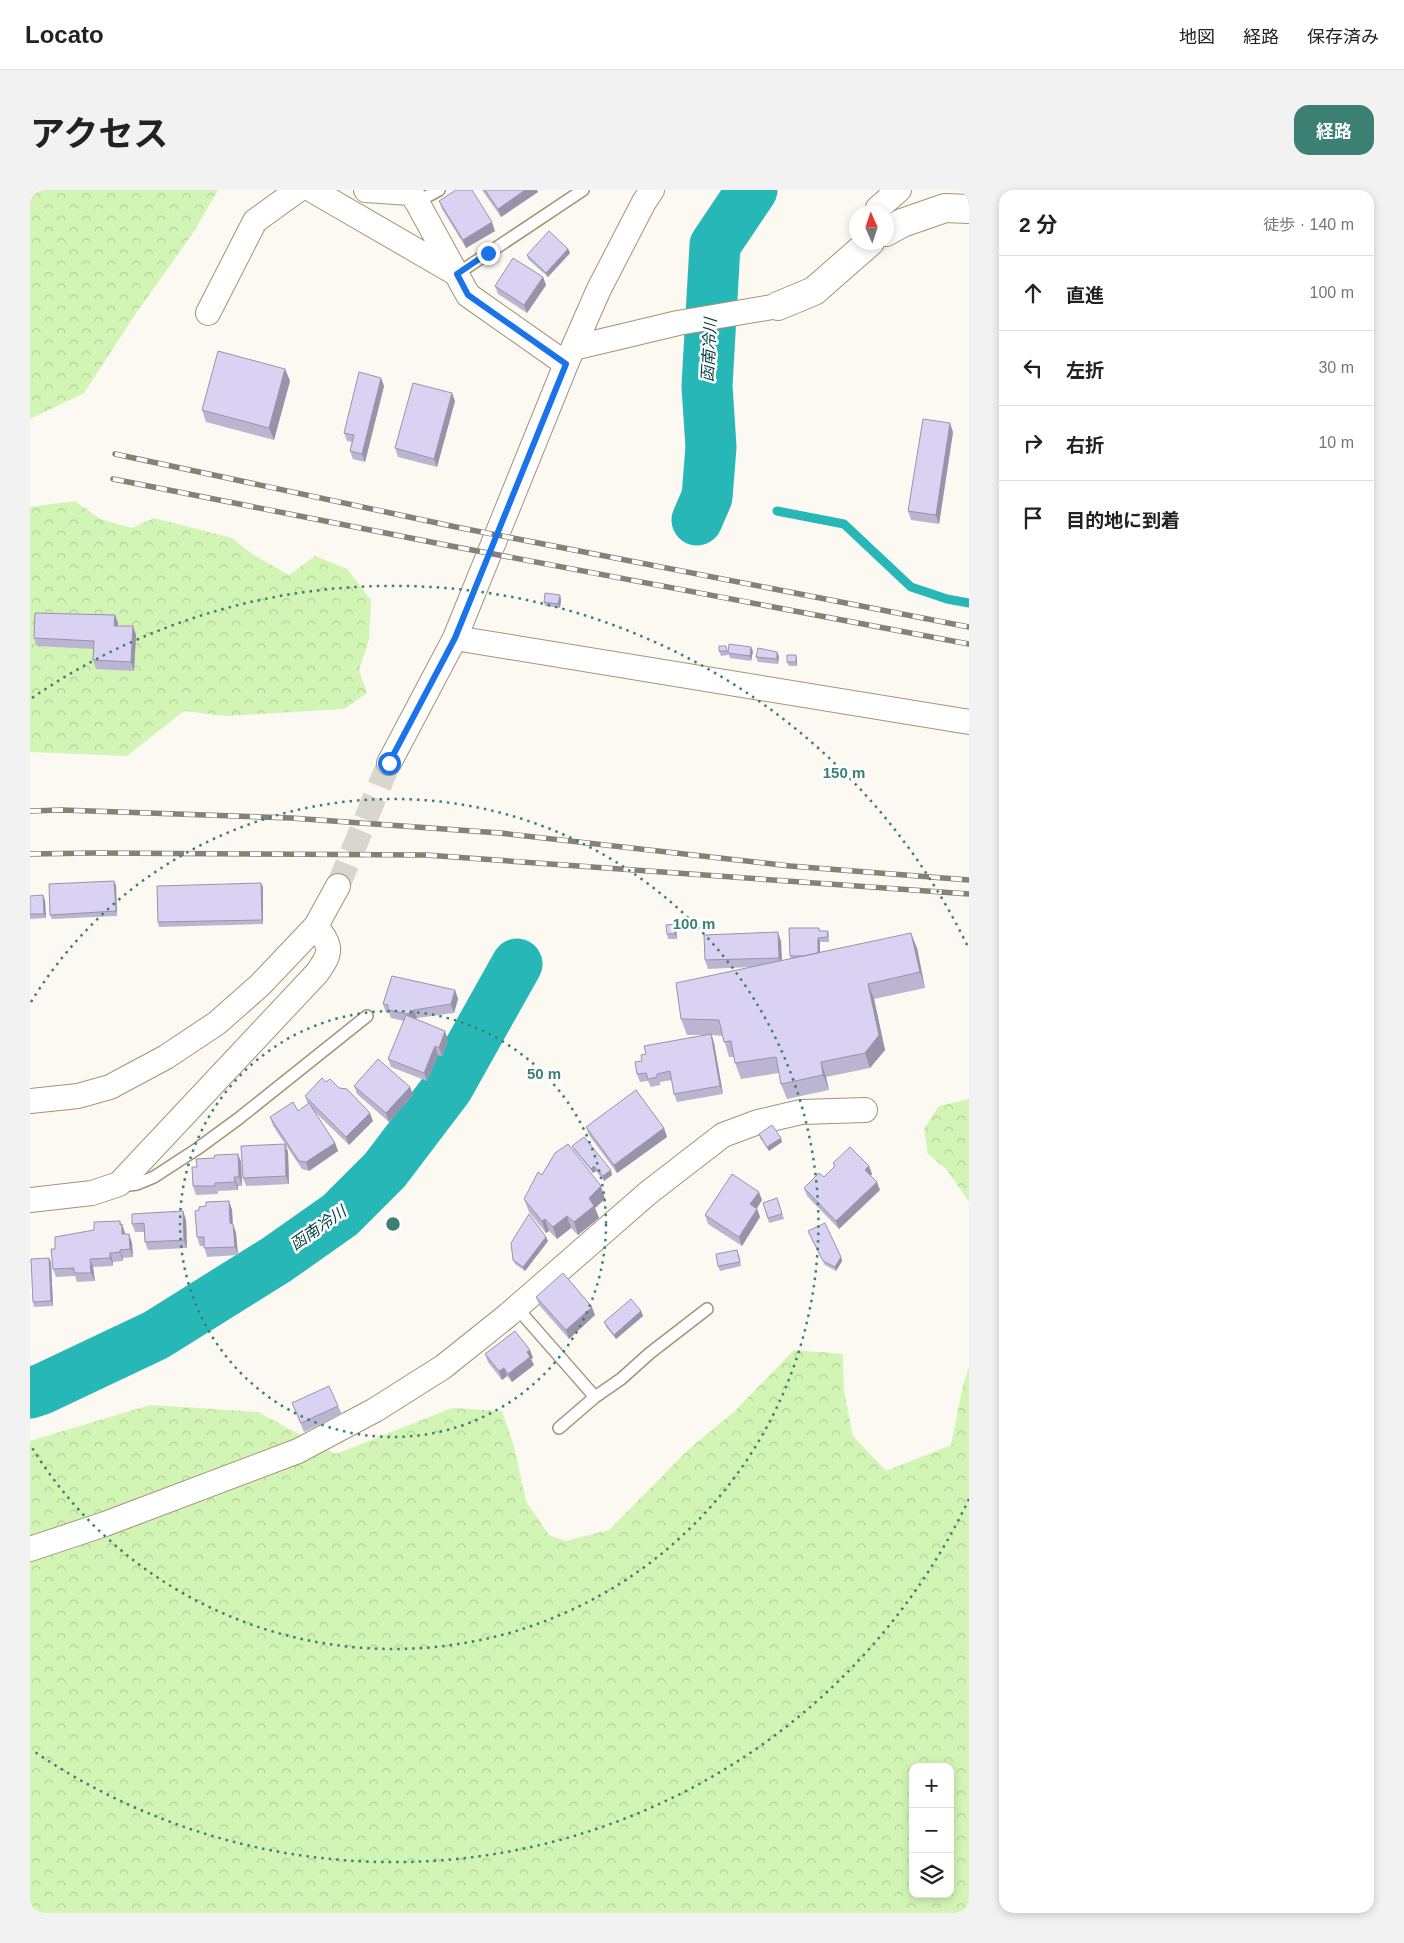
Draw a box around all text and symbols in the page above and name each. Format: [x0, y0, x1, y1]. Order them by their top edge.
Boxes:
text: Locato [25, 21, 104, 48]
text: 地図 [1179, 27, 1215, 47]
text: 経路 [1243, 27, 1279, 47]
text: 保存済み [1307, 27, 1379, 47]
button: 経路 [1294, 105, 1374, 155]
text: アクセス [30, 114, 168, 153]
north arrow [849, 205, 894, 250]
text: 2 分 [1019, 213, 1058, 236]
text: 徒歩 · 140 m [1263, 216, 1354, 233]
route end [477, 242, 500, 265]
icon: ahead [1019, 279, 1047, 307]
text: 100 m [1310, 284, 1354, 301]
text: 直進 [1066, 285, 1104, 306]
water label: 函南冷川 [699, 316, 719, 382]
icon: left [1019, 354, 1047, 382]
text: 30 m [1318, 359, 1354, 376]
text: 左折 [1066, 360, 1104, 381]
icon: right [1019, 429, 1047, 457]
text: 10 m [1318, 434, 1354, 451]
text: 右折 [1066, 435, 1104, 456]
icon: arrive [1019, 504, 1047, 532]
text: 目的地に到着 [1066, 510, 1180, 531]
route start [378, 752, 401, 775]
text: 150 m [823, 764, 865, 781]
text: 100 m [673, 915, 715, 932]
text: 50 m [527, 1065, 561, 1082]
water label: 函南冷川 [287, 1202, 351, 1253]
centre of rings [384, 1215, 402, 1233]
map controls [909, 1763, 954, 1898]
button: + [909, 1763, 954, 1808]
button: − [909, 1808, 954, 1853]
button: layers [909, 1853, 954, 1898]

